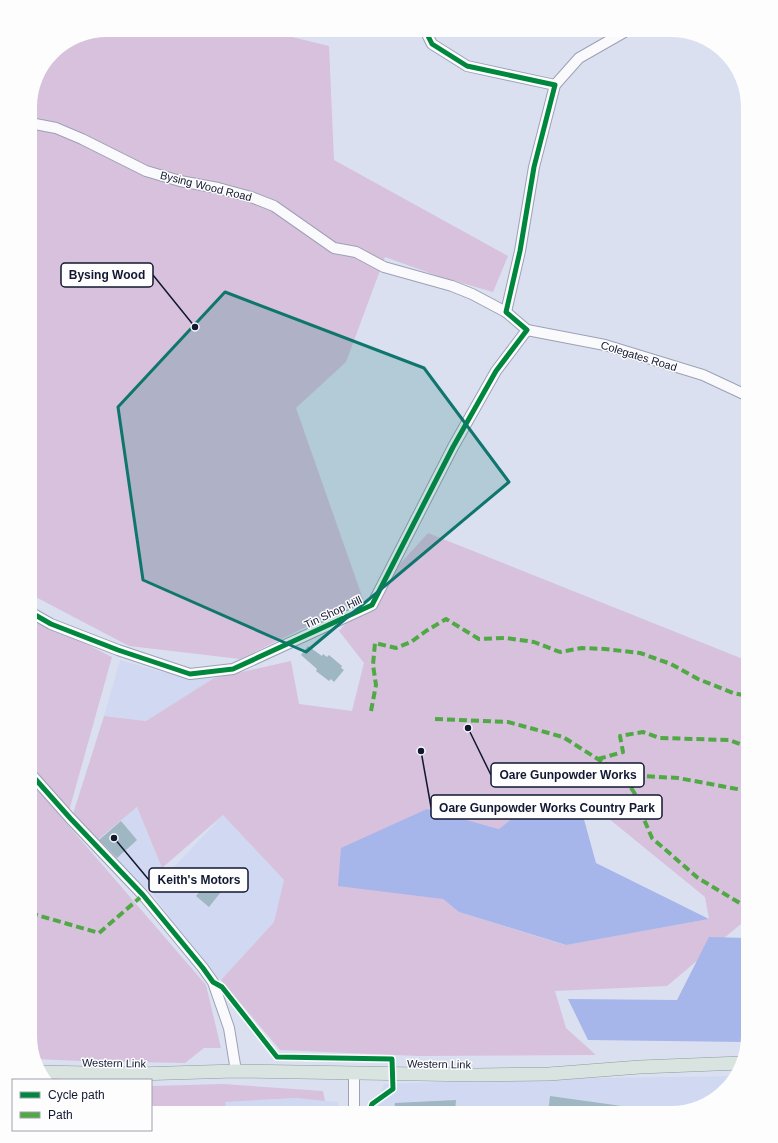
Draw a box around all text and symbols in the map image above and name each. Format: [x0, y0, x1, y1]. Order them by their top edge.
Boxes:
street label: Bysing Wood Road [159, 169, 253, 203]
callout: Bysing Wood [61, 263, 153, 287]
text: Bysing Wood [69, 268, 145, 282]
street label: Colegates Road [600, 339, 678, 373]
street label: Tin Shop Hill [302, 593, 364, 631]
callout: Oare Gunpowder Works [491, 763, 644, 787]
text: Oare Gunpowder Works [499, 768, 637, 782]
callout: Oare Gunpowder Works Country Park [431, 795, 662, 819]
text: Oare Gunpowder Works Country Park [439, 801, 655, 815]
callout: Keith's Motors [149, 868, 248, 892]
text: Keith's Motors [158, 873, 241, 887]
street label: Western Link [82, 1056, 147, 1070]
street label: Western Link [407, 1057, 472, 1071]
legend [12, 1079, 152, 1131]
text: Cycle path [48, 1088, 105, 1102]
text: Path [48, 1108, 73, 1122]

